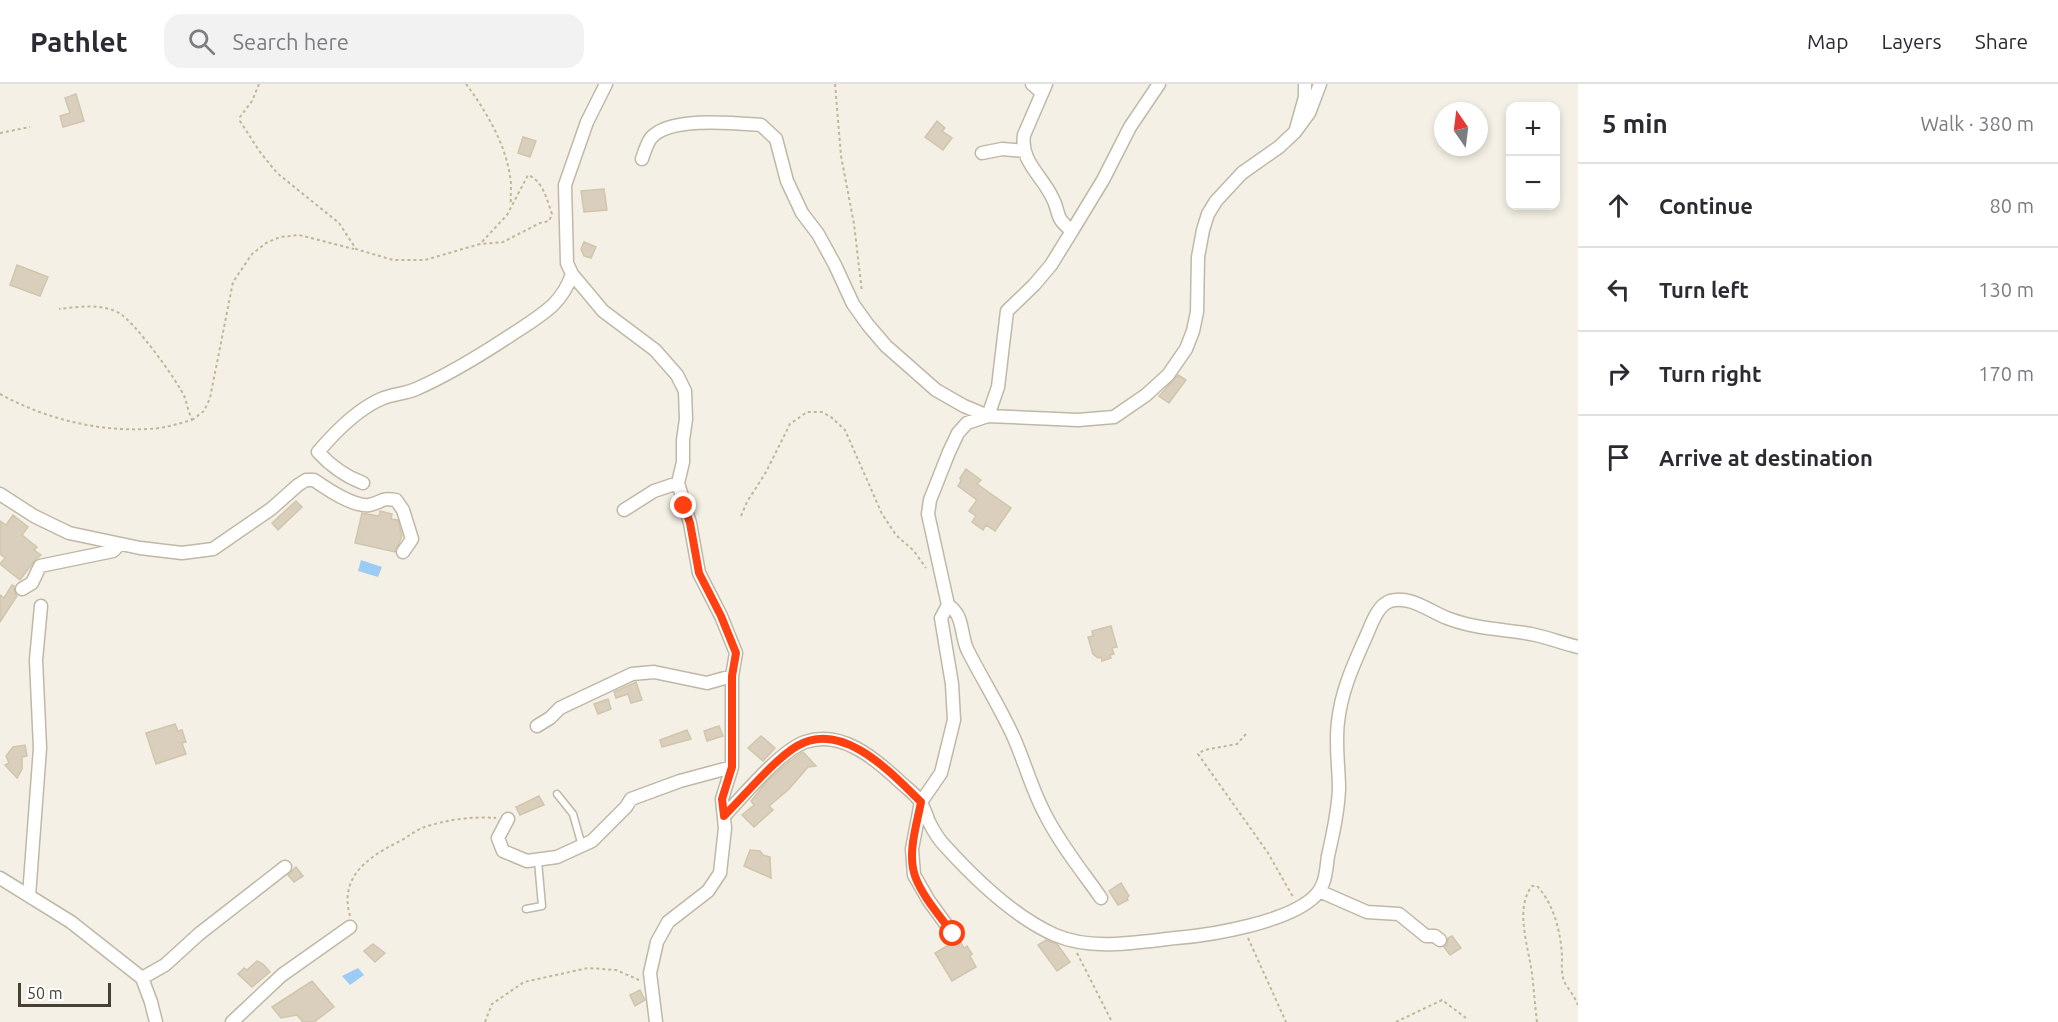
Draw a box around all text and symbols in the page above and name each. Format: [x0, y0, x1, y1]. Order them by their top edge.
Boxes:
search box [164, 14, 584, 68]
icon: search [185, 25, 218, 58]
text: Pathlet [30, 26, 128, 57]
text: Search here [233, 29, 349, 54]
text: Map [1807, 29, 1848, 53]
text: Layers [1881, 29, 1942, 53]
text: Share [1975, 29, 2028, 53]
north arrow [1434, 102, 1488, 156]
map controls [1506, 102, 1560, 210]
button: + [1506, 102, 1560, 156]
text: 5 min [1602, 109, 1668, 138]
text: Walk · 380 m [1921, 112, 2034, 135]
button: − [1506, 156, 1560, 210]
icon: ahead [1602, 189, 1635, 222]
text: Continue [1659, 193, 1753, 218]
text: 80 m [1990, 194, 2034, 217]
icon: left [1602, 273, 1635, 306]
text: Turn left [1659, 277, 1749, 302]
text: 130 m [1978, 278, 2034, 301]
icon: right [1602, 357, 1635, 390]
text: Turn right [1659, 361, 1761, 386]
text: 170 m [1978, 362, 2034, 385]
icon: arrive [1602, 441, 1635, 474]
text: Arrive at destination [1659, 445, 1873, 470]
route end [670, 492, 696, 518]
route start [939, 920, 965, 946]
scale bar [18, 980, 111, 1008]
text: 50 m [27, 984, 63, 1002]

